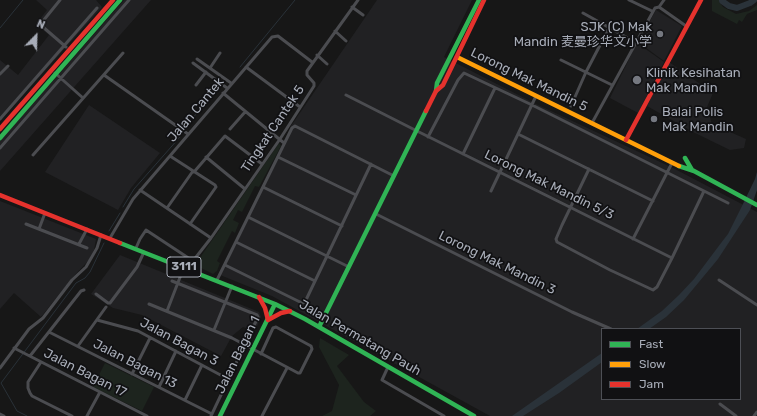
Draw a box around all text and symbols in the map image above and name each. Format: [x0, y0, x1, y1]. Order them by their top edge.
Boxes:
north arrow [16, 16, 56, 56]
text: N [35, 17, 47, 32]
place label: SJK (C) Mak Mandin 麦曼珍华文小学 [514, 19, 652, 50]
marker: SJK (C) Mak Mandin 麦曼珍华文小学 [655, 29, 665, 39]
street label: Lorong Mak Mandin 5 [468, 45, 590, 115]
place label: Klinik Kesihatan Mak Mandin [646, 65, 741, 96]
marker: Klinik Kesihatan Mak Mandin [631, 74, 643, 86]
street label: Jalan Cantek [164, 75, 228, 145]
street label: Tingkat Cantek 5 [238, 82, 308, 176]
place label: Balai Polis Mak Mandin [662, 104, 734, 135]
marker: Balai Polis Mak Mandin [649, 114, 659, 124]
street label: Lorong Mak Mandin 5/3 [482, 147, 616, 223]
street label: Lorong Mak Mandin 3 [436, 228, 558, 298]
road number: 3111 [167, 257, 201, 277]
street label: Jalan Permatang Pauh [296, 297, 424, 379]
street label: Jalan Bagan 1 [213, 314, 263, 396]
street label: Jalan Bagan 3 [137, 315, 221, 369]
legend [601, 328, 741, 400]
street label: Jalan Bagan 13 [90, 336, 180, 392]
text: Fast [639, 337, 663, 351]
street label: Jalan Bagan 17 [41, 345, 129, 401]
text: Slow [639, 357, 666, 371]
text: Jam [639, 377, 664, 391]

